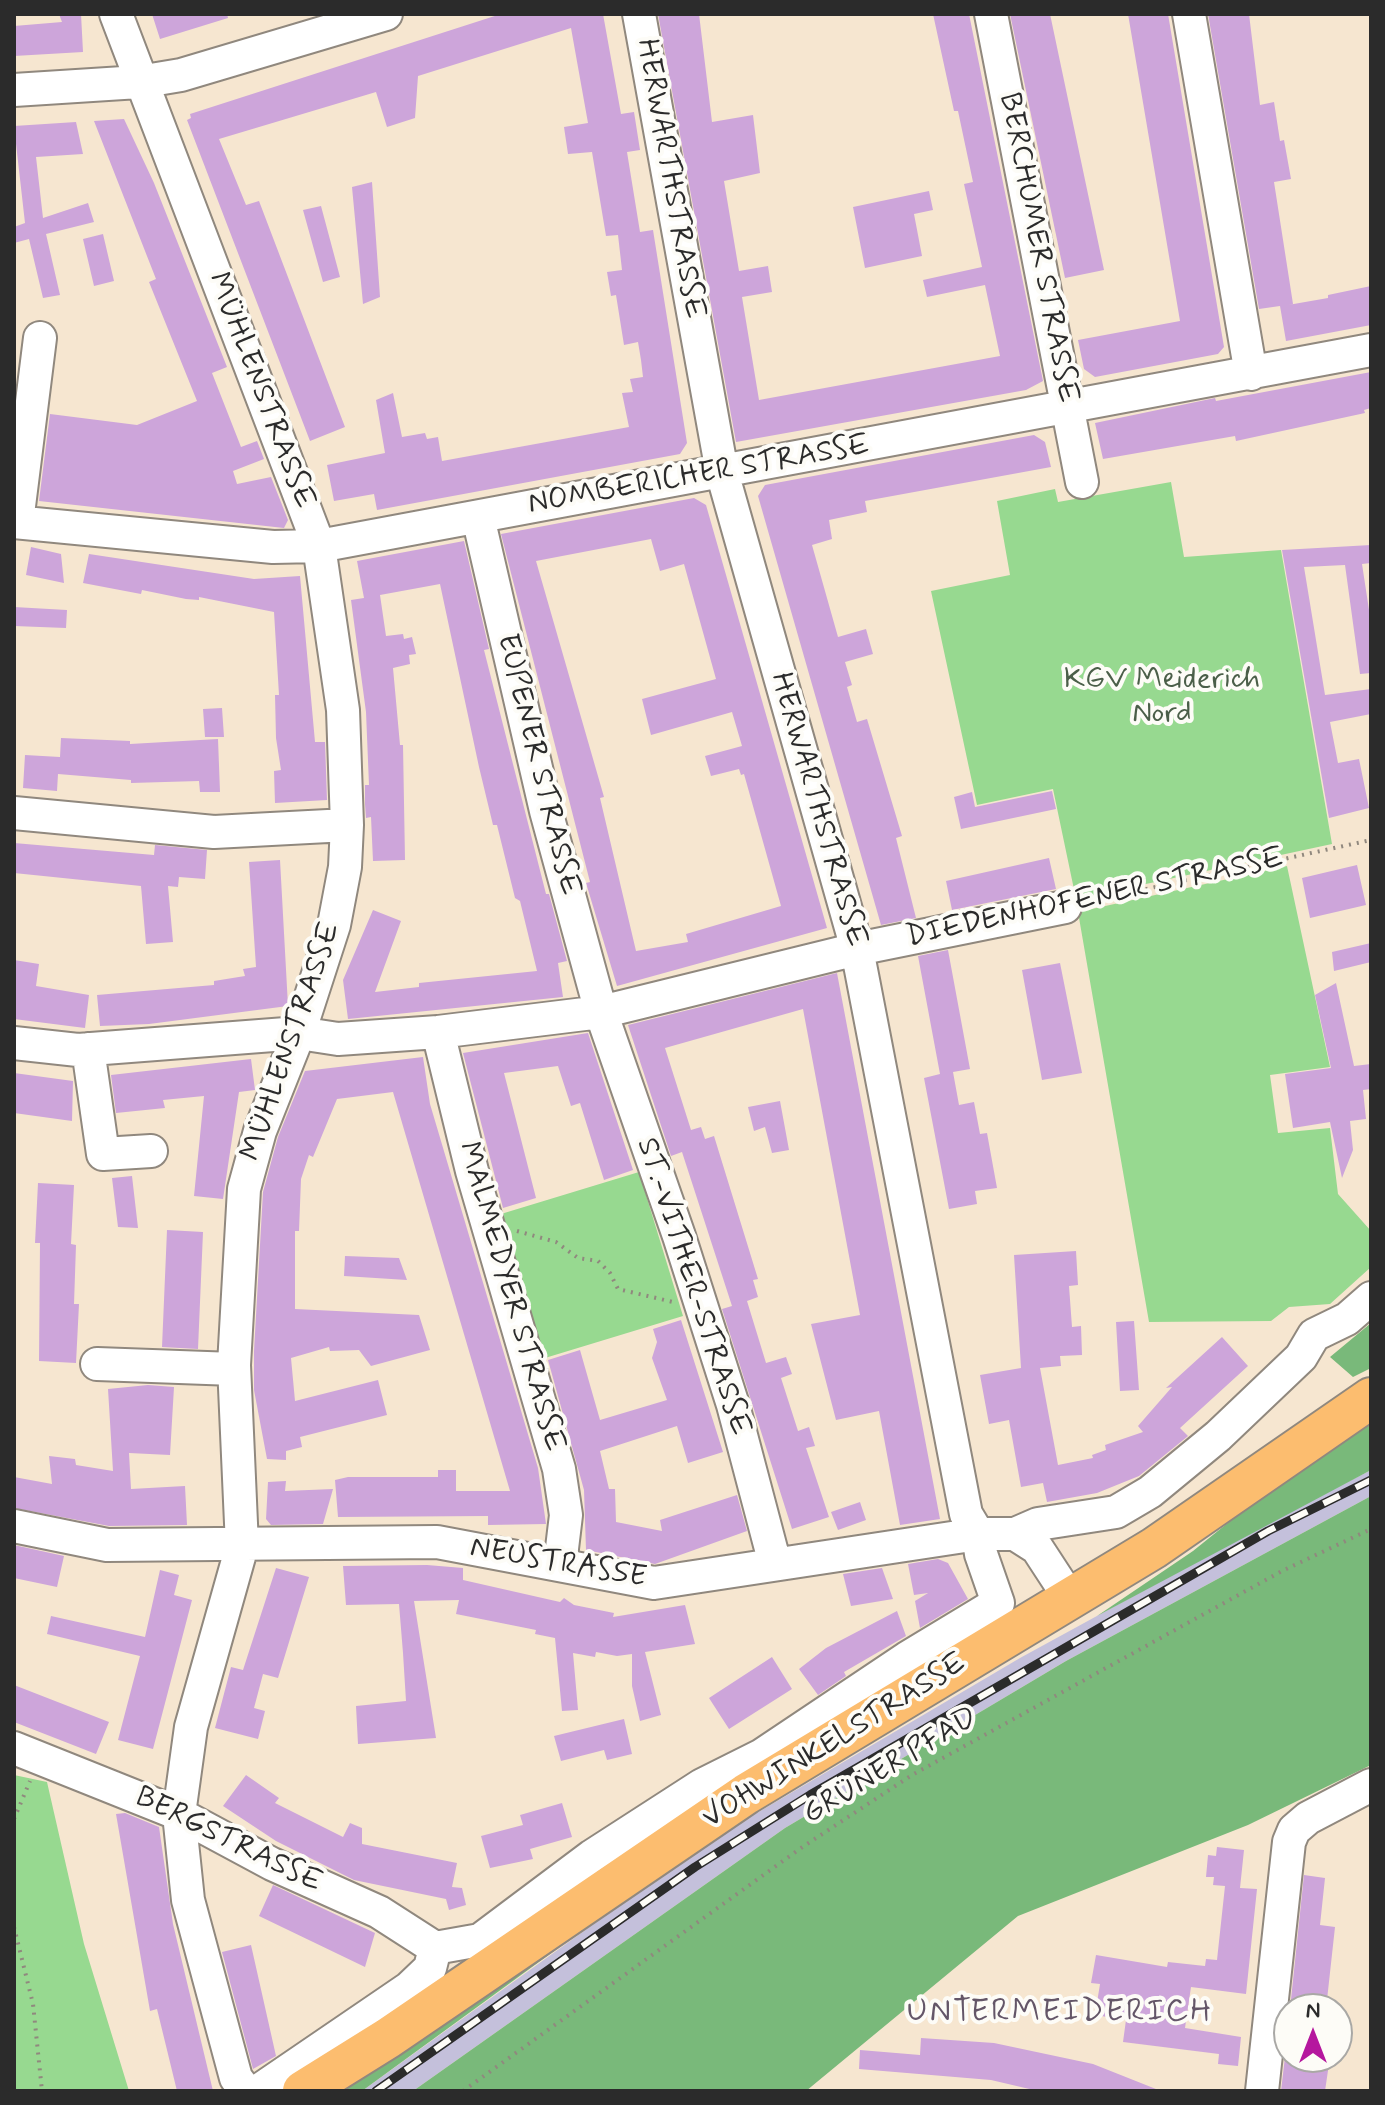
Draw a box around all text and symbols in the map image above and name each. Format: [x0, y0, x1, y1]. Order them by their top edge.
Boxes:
street label: HERWARTHSTRASSE [627, 36, 711, 322]
street label: BERCHUMER STRASSE [989, 90, 1085, 406]
street label: MÜHLENSTRASSE [198, 268, 322, 514]
street label: NOMBERICHER STRASSE [526, 428, 872, 524]
street label: EUPENER STRASSE [487, 630, 587, 900]
park label: KGV Meiderich Nord [1064, 663, 1260, 734]
street label: HERWARTHSTRASSE [761, 669, 873, 951]
street label: DIEDENHOFENER STRASSE [903, 841, 1287, 957]
street label: MÜHLENSTRASSE [234, 918, 350, 1166]
street label: ST.-VITHER-STRASSE [627, 1134, 757, 1440]
street label: MALMEDYER STRASSE [449, 1138, 571, 1456]
street label: NEUSTRASSE [467, 1531, 649, 1597]
street label: VOHWINKELSTRASSE [697, 1646, 973, 1838]
street label: GRÜNER PFAD [797, 1701, 985, 1833]
street label: BERGSTRASSE [129, 1780, 327, 1902]
north arrow [1273, 1993, 1353, 2073]
district label: UNTERMEIDERICH [902, 1994, 1218, 2032]
text: N [1306, 1997, 1320, 2025]

